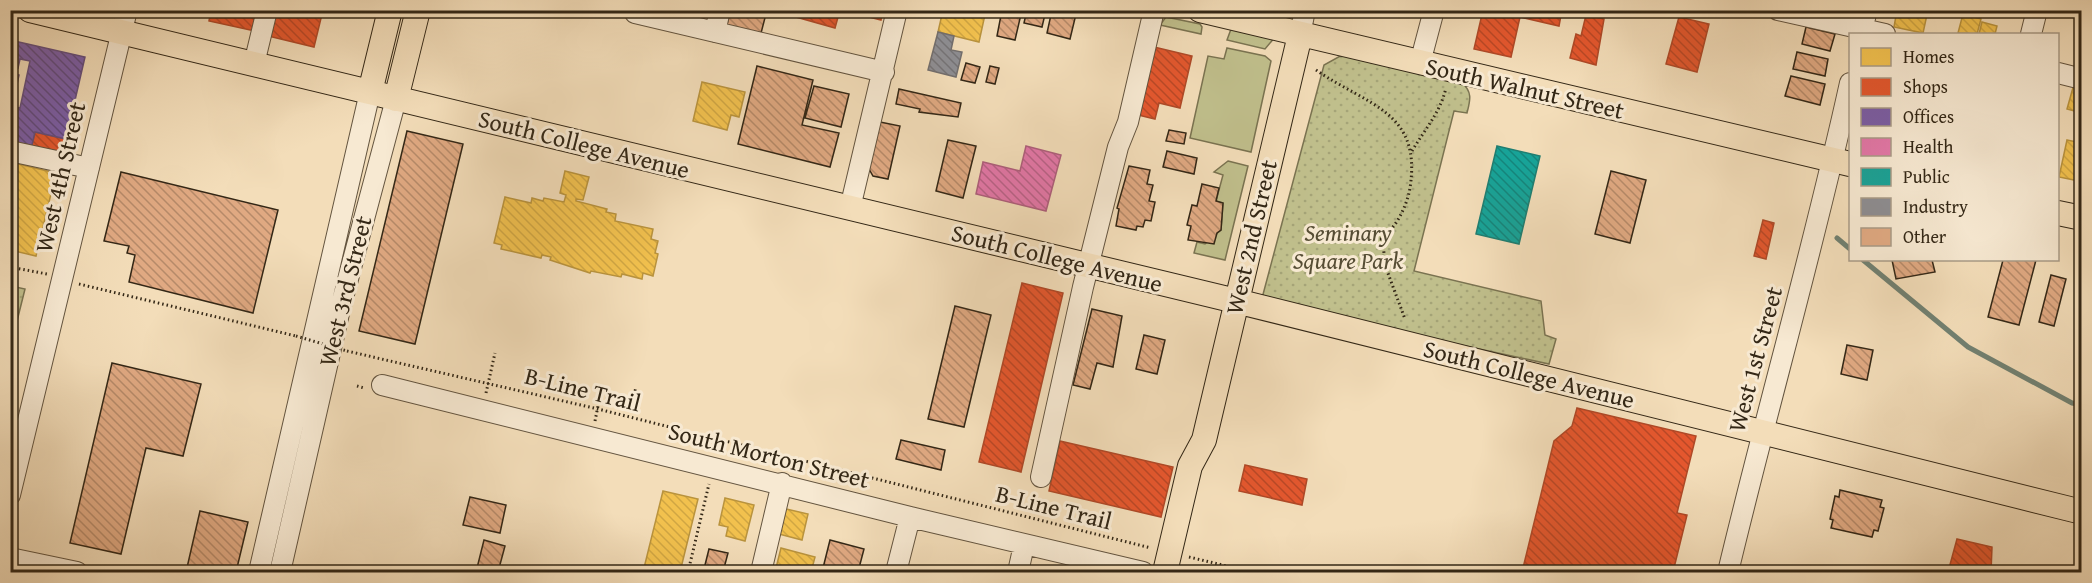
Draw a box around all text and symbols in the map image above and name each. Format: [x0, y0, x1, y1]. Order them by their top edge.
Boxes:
legend [1849, 33, 2059, 261]
text: Homes [1903, 43, 1954, 70]
street label: South Walnut Street [1422, 48, 1628, 128]
text: Shops [1903, 73, 1948, 100]
street label: West 4th Street [26, 98, 94, 256]
street label: South College Avenue [475, 101, 693, 187]
text: Offices [1903, 103, 1954, 130]
text: Health [1903, 133, 1953, 160]
street label: West 2nd Street [1216, 156, 1286, 318]
text: Public [1903, 163, 1950, 190]
text: Industry [1903, 193, 1968, 220]
street label: West 3rd Street [309, 212, 381, 370]
street label: South College Avenue [948, 215, 1166, 301]
park label: Seminary Square Park [1293, 215, 1403, 278]
text: Other [1903, 223, 1947, 250]
street label: West 1st Street [1719, 282, 1791, 436]
street label: South College Avenue [1420, 331, 1638, 417]
street label: B-Line Trail [521, 358, 645, 420]
street label: South Morton Street [665, 413, 874, 497]
street label: B-Line Trail [992, 476, 1116, 538]

